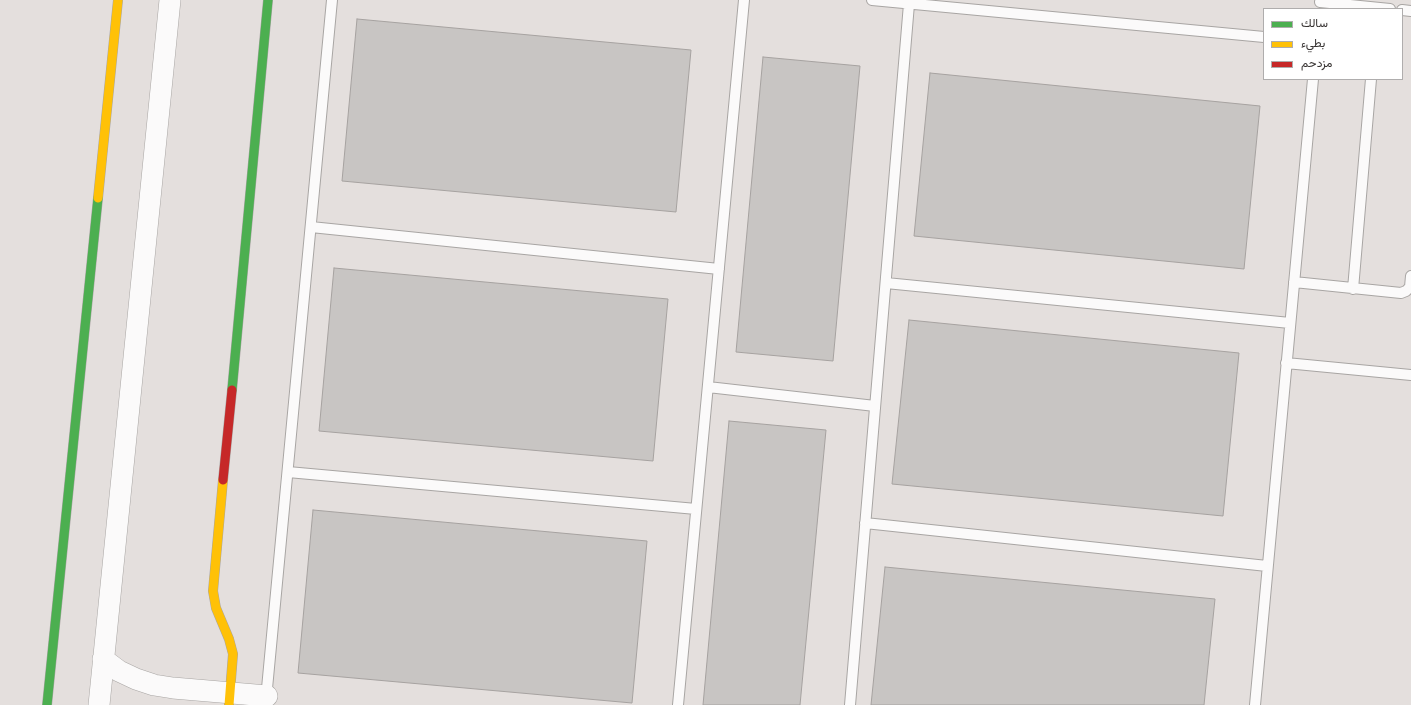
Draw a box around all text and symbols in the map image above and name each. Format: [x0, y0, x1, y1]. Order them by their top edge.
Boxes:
legend [1263, 8, 1403, 80]
text: سالك [1301, 15, 1328, 30]
text: بطيء [1301, 35, 1325, 50]
text: مزدحم [1301, 55, 1332, 70]

